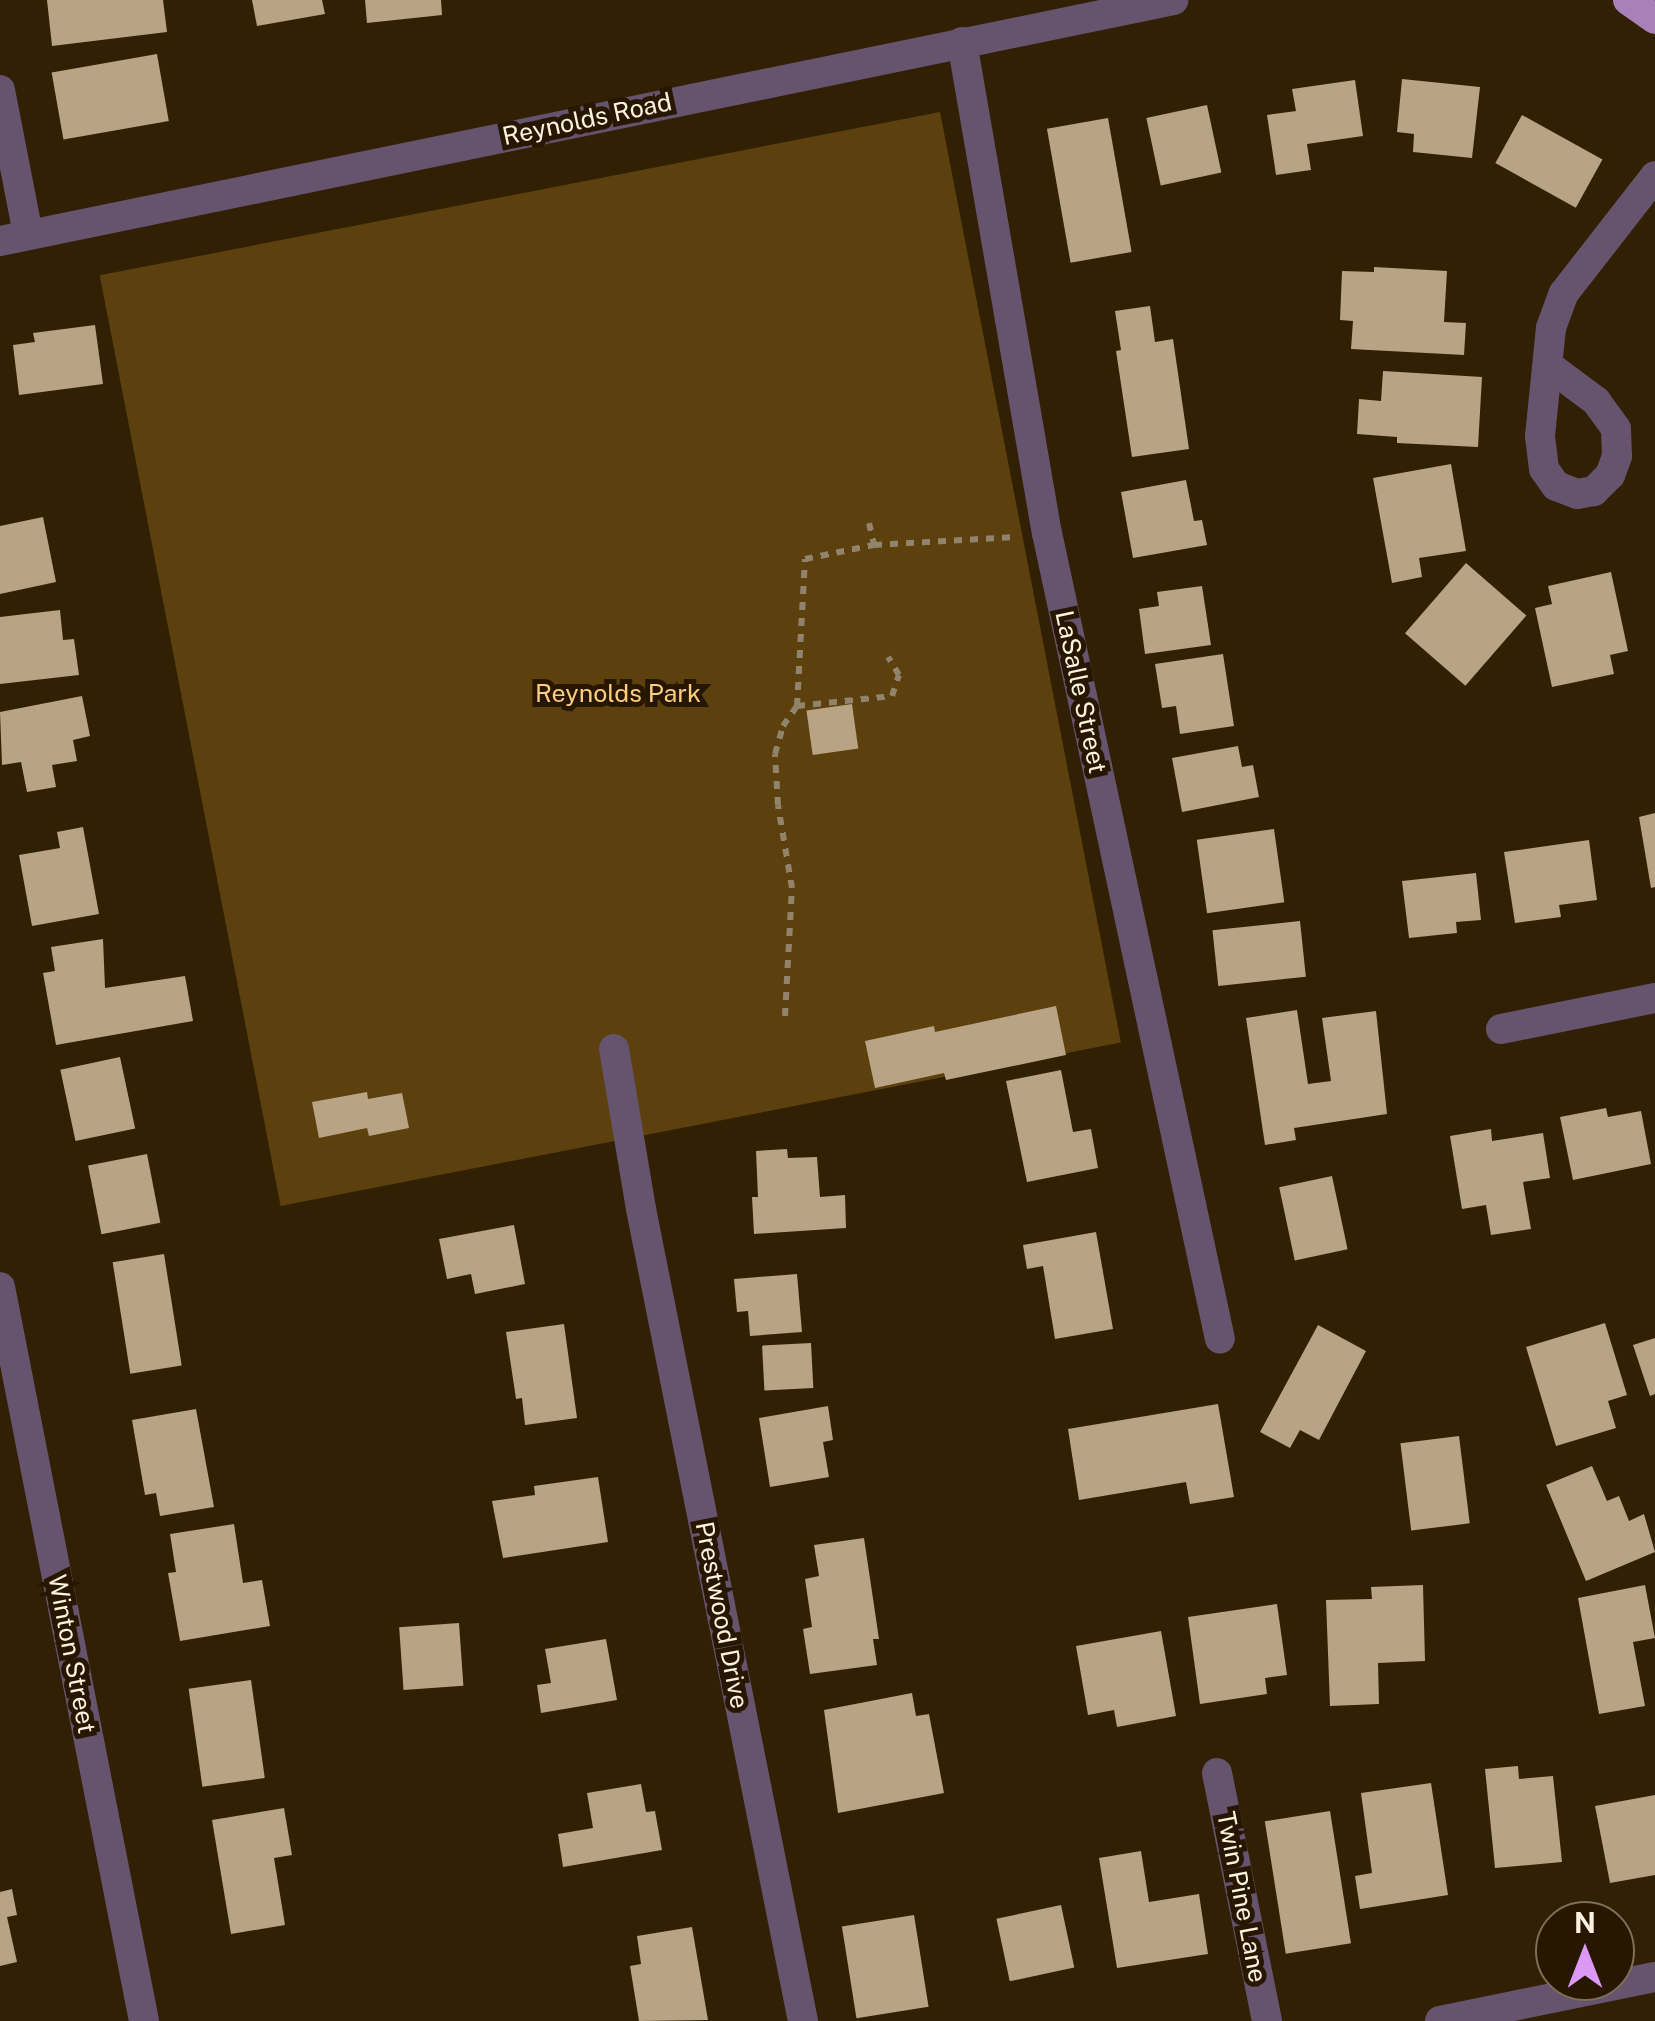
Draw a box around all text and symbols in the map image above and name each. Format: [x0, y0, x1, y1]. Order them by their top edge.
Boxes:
street label: Reynolds Road [500, 86, 674, 152]
street label: LaSalle Street [1049, 608, 1113, 776]
park label: Reynolds Park [535, 678, 701, 708]
street label: Prestwood Drive [689, 1519, 755, 1711]
street label: Winton Street [42, 1572, 102, 1736]
street label: Twin Pine Lane [1211, 1809, 1273, 1985]
north arrow [1535, 1901, 1635, 2001]
text: N [1574, 1906, 1596, 1939]

